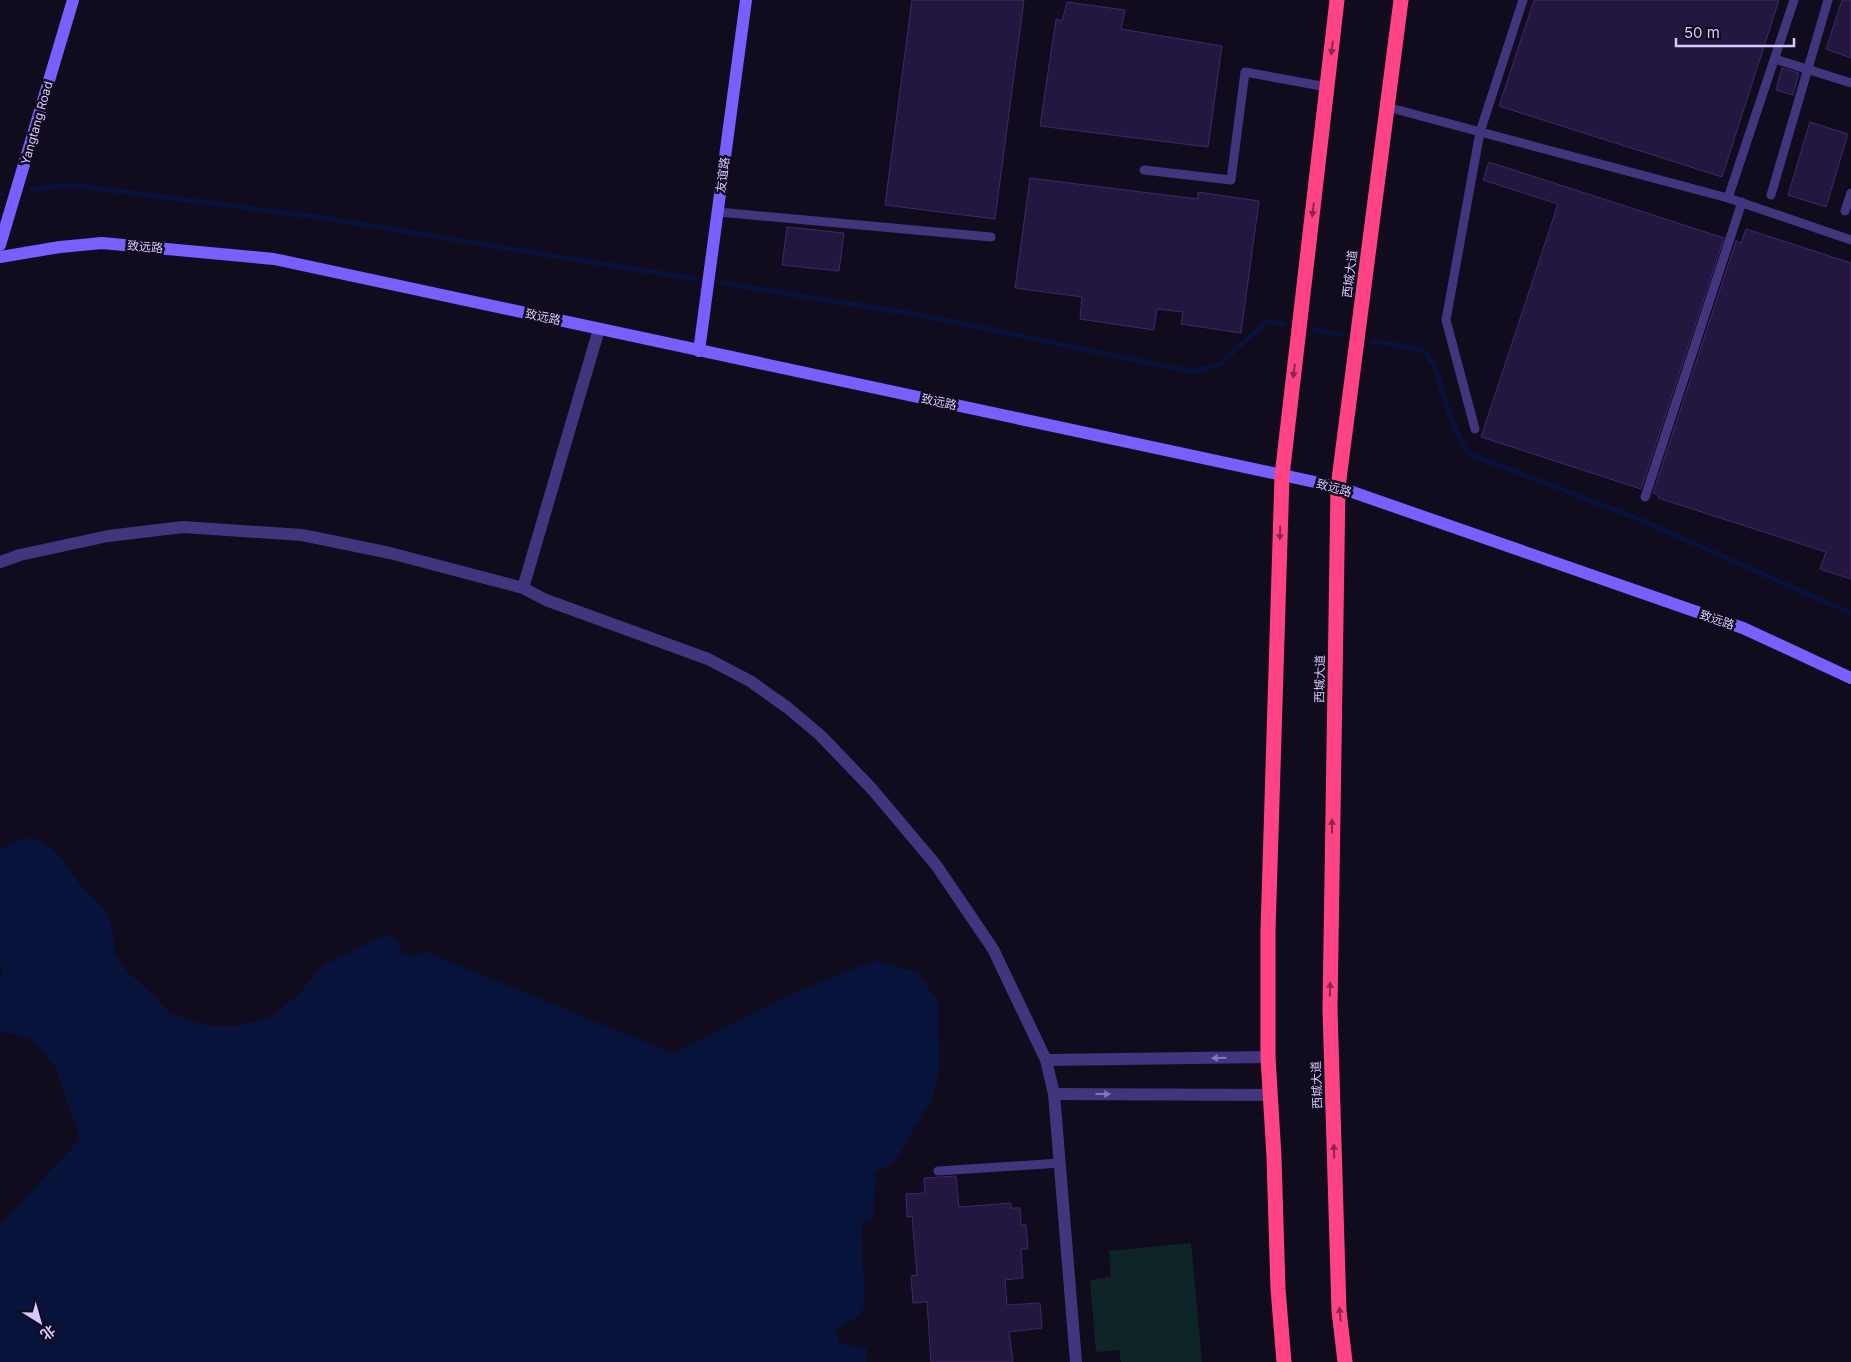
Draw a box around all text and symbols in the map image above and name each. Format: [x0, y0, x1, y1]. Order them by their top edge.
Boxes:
scale bar [1676, 15, 1794, 47]
text: 50 m [1684, 23, 1720, 42]
one-way arrow [1328, 41, 1336, 57]
street label: Yangtang Road [17, 79, 56, 166]
street label: 友谊路 [713, 156, 732, 194]
one-way arrow [1309, 202, 1317, 218]
street label: 致远路 [126, 237, 164, 256]
street label: 西城大道 [1339, 249, 1360, 299]
street label: 致远路 [524, 305, 562, 328]
one-way arrow [1290, 364, 1298, 380]
street label: 致远路 [920, 390, 958, 413]
street label: 致远路 [1315, 476, 1353, 499]
one-way arrow [1276, 525, 1284, 541]
street label: 致远路 [1698, 607, 1737, 632]
street label: 西城大道 [1312, 655, 1327, 703]
one-way arrow [1329, 818, 1337, 834]
one-way arrow [1326, 980, 1334, 996]
one-way arrow [1211, 1054, 1227, 1062]
street label: 西城大道 [1308, 1061, 1325, 1109]
one-way arrow [1095, 1090, 1111, 1098]
one-way arrow [1330, 1143, 1338, 1159]
north arrow [15, 1297, 65, 1347]
one-way arrow [1335, 1305, 1343, 1321]
text: 北 [37, 1322, 59, 1344]

